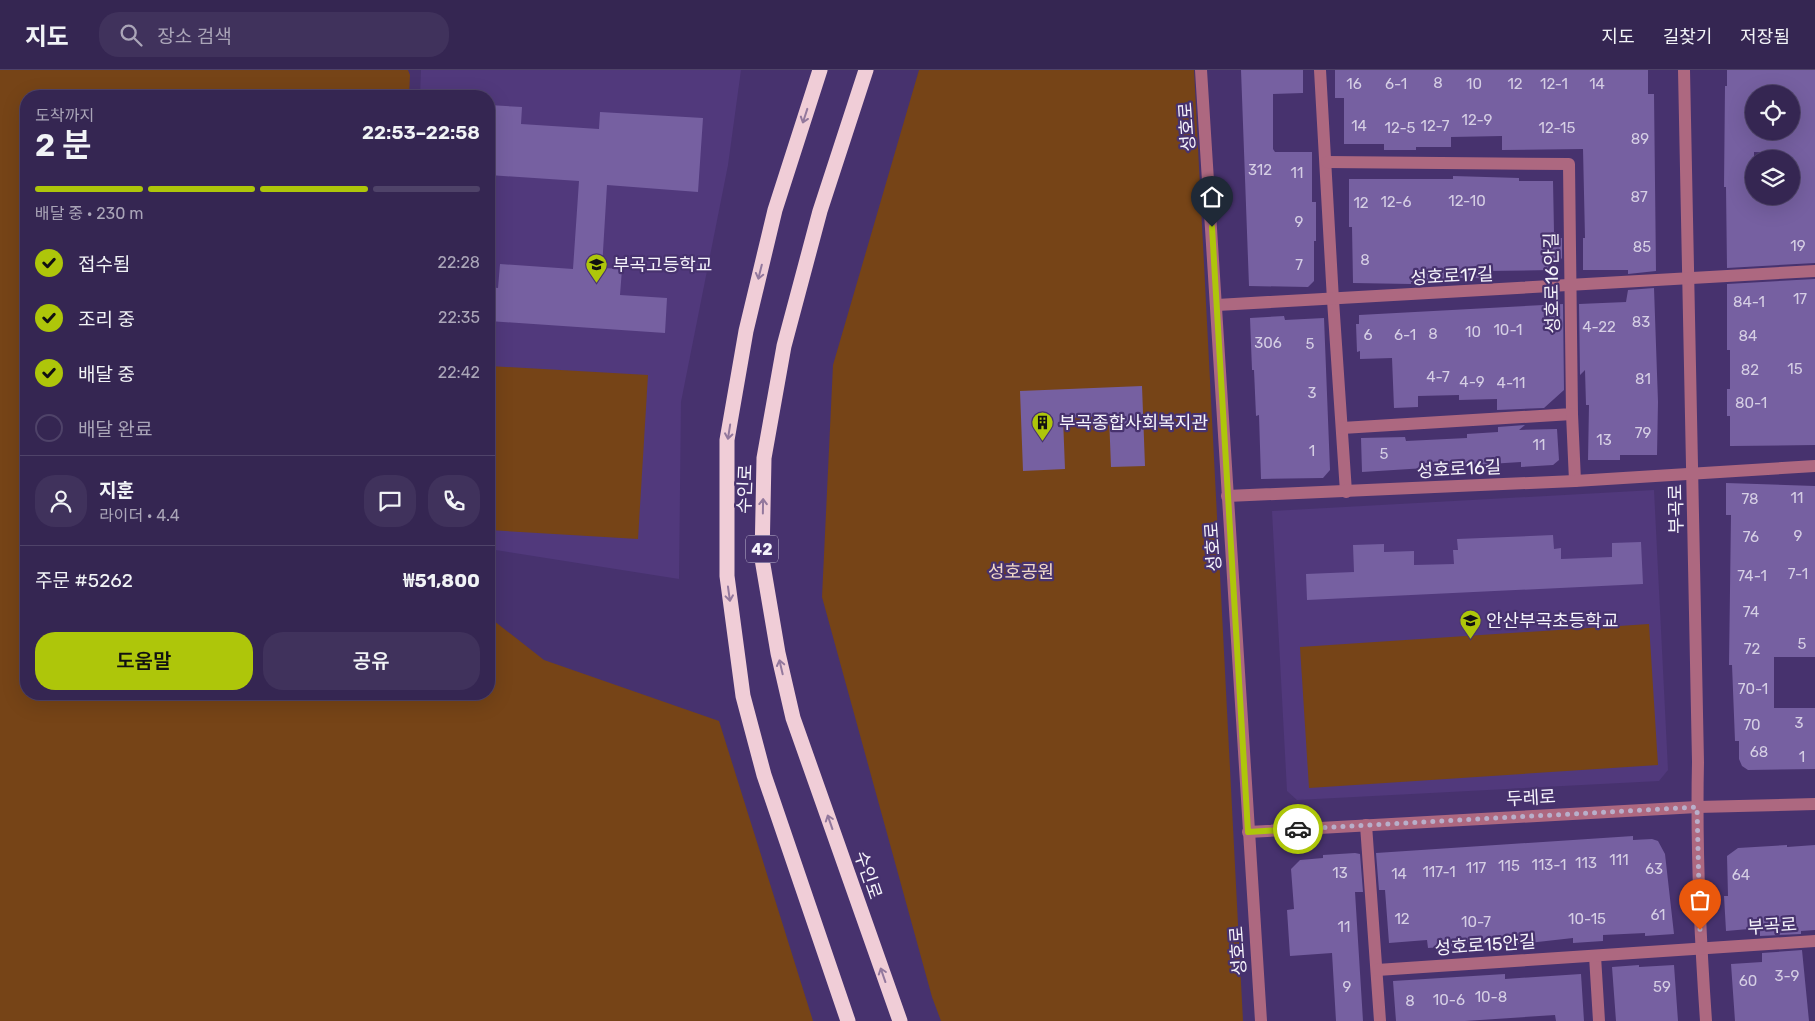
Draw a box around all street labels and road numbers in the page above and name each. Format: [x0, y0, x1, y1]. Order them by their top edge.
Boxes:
street label: 성호로 [1174, 101, 1200, 153]
street label: 성호로16안길 [1540, 232, 1564, 334]
street label: 성호로17길 [1410, 263, 1494, 289]
street label: 성호로16길 [1416, 456, 1502, 482]
street label: 수인로 [733, 464, 757, 514]
street label: 부곡로 [1665, 484, 1687, 534]
street label: 성호로 [1200, 521, 1226, 573]
road number: 42 [746, 536, 778, 562]
street label: 두레로 [1506, 786, 1556, 810]
street label: 수인로 [850, 848, 886, 902]
street label: 부곡로 [1746, 913, 1798, 939]
street label: 성호로 [1225, 925, 1251, 977]
street label: 성호로15안길 [1434, 930, 1536, 960]

